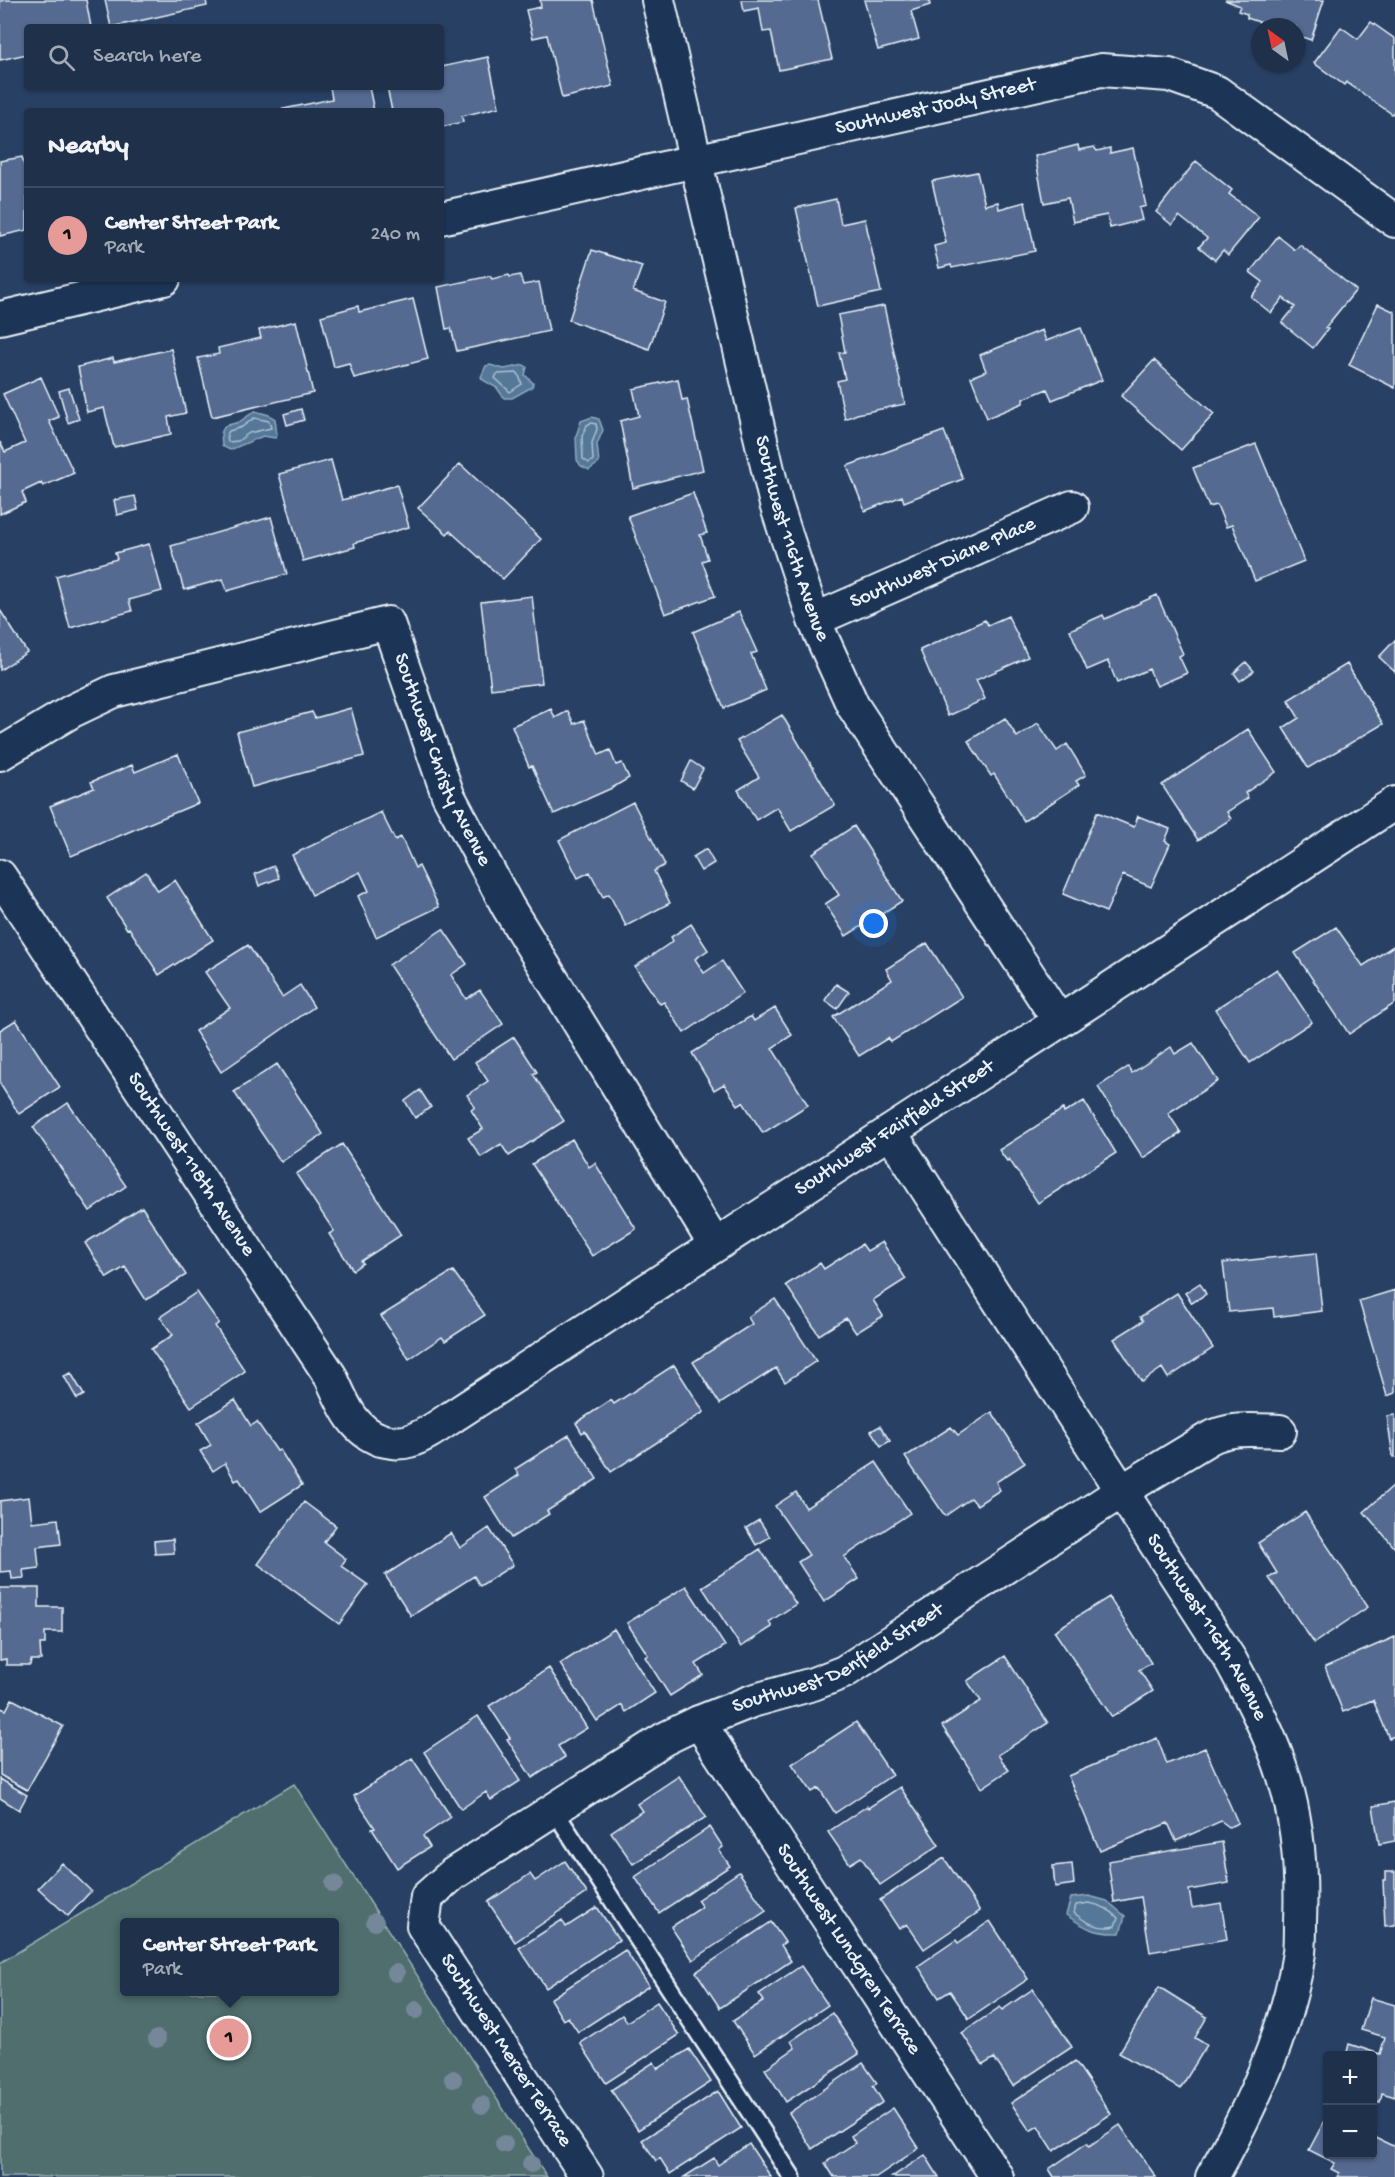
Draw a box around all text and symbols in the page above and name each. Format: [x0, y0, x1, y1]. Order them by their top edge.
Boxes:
north arrow [1251, 18, 1305, 72]
search box [24, 24, 444, 90]
icon: search [45, 41, 78, 74]
text: Search here [93, 44, 201, 70]
street label: Southwest Jody Street [833, 72, 1041, 142]
text: Nearby [48, 132, 129, 163]
text: Center Street Park [105, 211, 278, 237]
text: 1 [63, 224, 72, 247]
text: 240 m [370, 224, 420, 247]
text: Park [105, 237, 143, 260]
street label: Southwest 116th Avenue [748, 433, 835, 647]
street label: Southwest Diane Place [846, 511, 1041, 615]
street label: Southwest Christy Avenue [387, 650, 497, 872]
your location [859, 909, 888, 938]
street label: Southwest Fairfield Street [791, 1053, 1001, 1203]
street label: Southwest 118th Avenue [121, 1068, 261, 1262]
street label: Southwest 116th Avenue [1140, 1529, 1273, 1726]
street label: Southwest Denfield Street [729, 1596, 951, 1720]
street label: Southwest Lundgren Terrace [770, 1839, 927, 2061]
popup [120, 1918, 339, 1996]
text: Center Street Park [143, 1933, 316, 1959]
street label: Southwest Mercer Terrace [433, 1950, 577, 2153]
text: Park [143, 1959, 181, 1982]
pin: 1 [210, 2016, 248, 2060]
map controls [1323, 2051, 1377, 2159]
button: + [1323, 2051, 1377, 2105]
button: − [1323, 2105, 1377, 2159]

